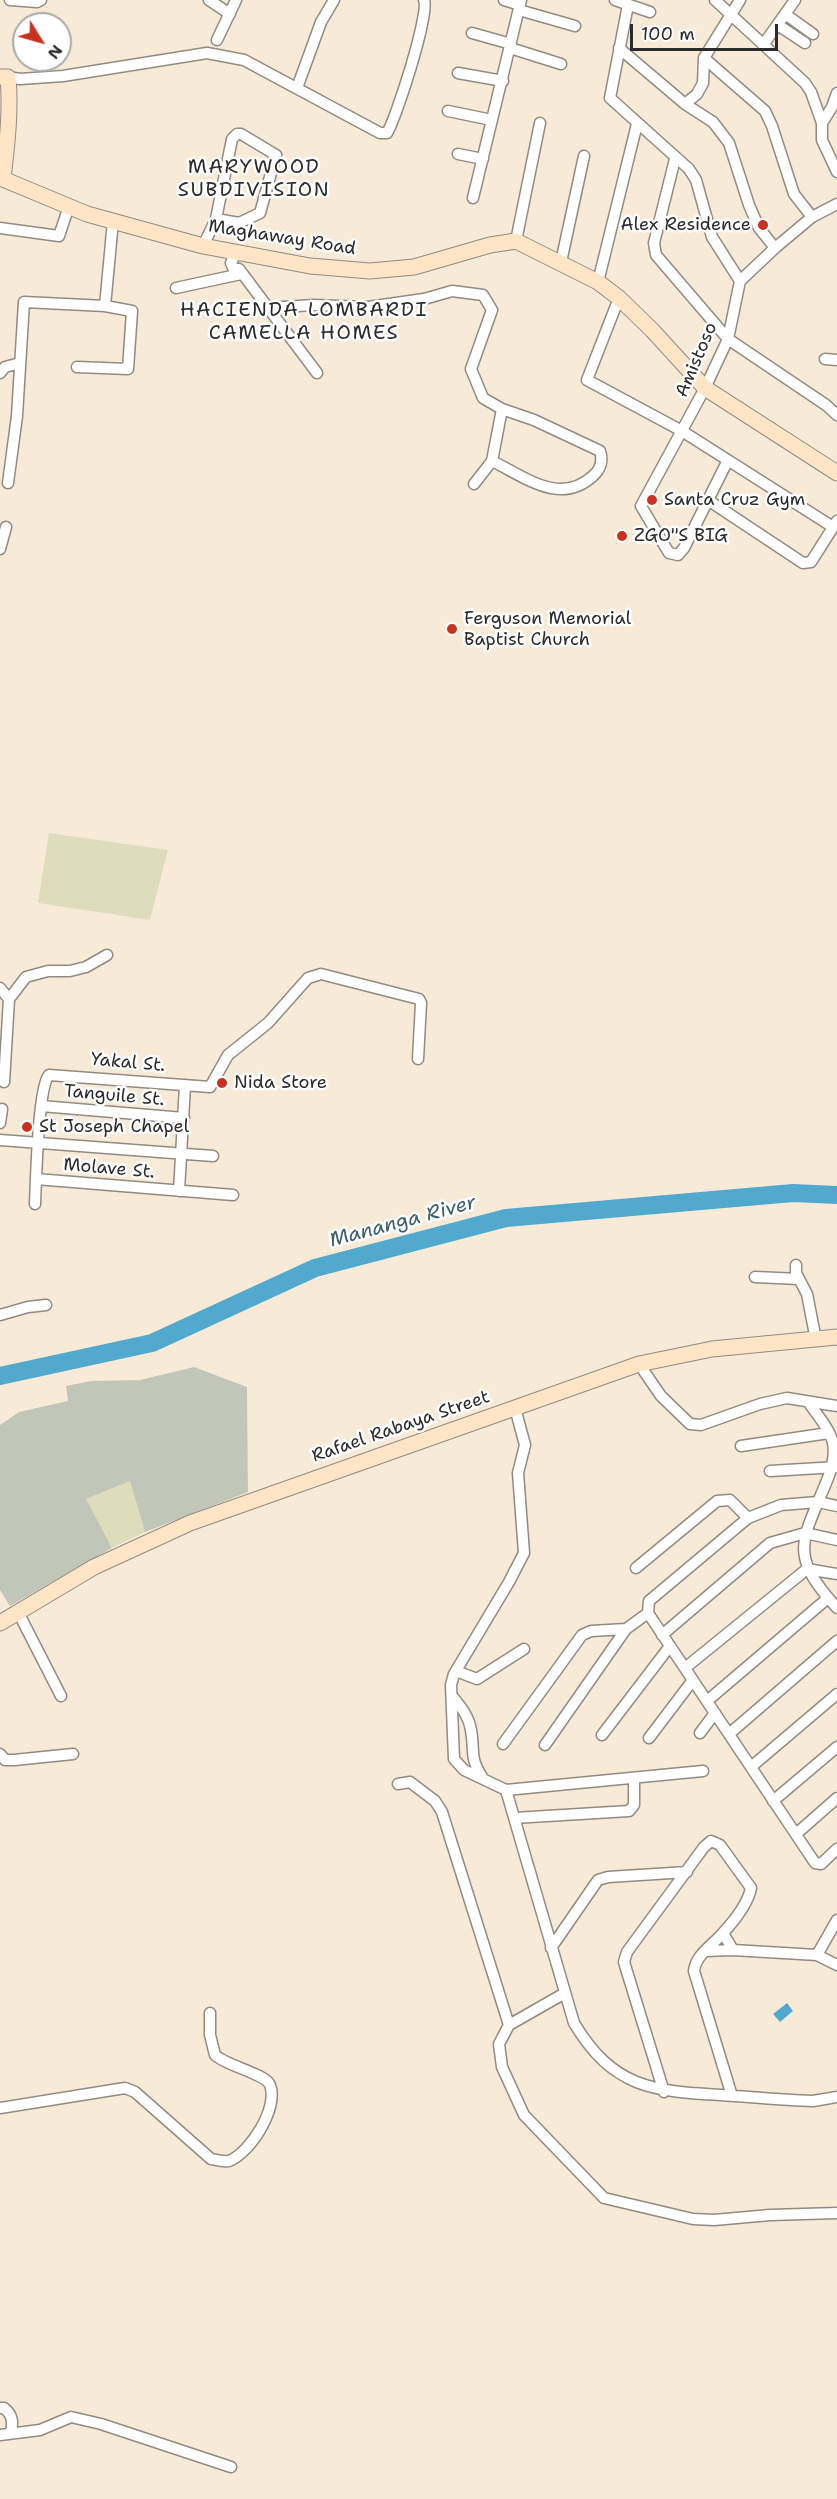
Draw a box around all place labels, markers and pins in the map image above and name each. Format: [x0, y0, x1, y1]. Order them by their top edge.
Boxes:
place label: Alex Residence [621, 214, 751, 236]
marker: Alex Residence [756, 218, 770, 232]
place label: Santa Cruz Gym [664, 489, 805, 511]
marker: Santa Cruz Gym [645, 493, 659, 507]
place label: ZGO"S BIG [634, 525, 728, 547]
marker: ZGO"S BIG [615, 529, 629, 543]
place label: Ferguson Memorial Baptist Church [464, 608, 631, 650]
marker: Ferguson Memorial Baptist Church [445, 622, 459, 636]
place label: Nida Store [234, 1072, 327, 1094]
marker: Nida Store [215, 1076, 229, 1090]
place label: St Joseph Chapel [39, 1116, 189, 1138]
marker: St Joseph Chapel [20, 1120, 34, 1134]

